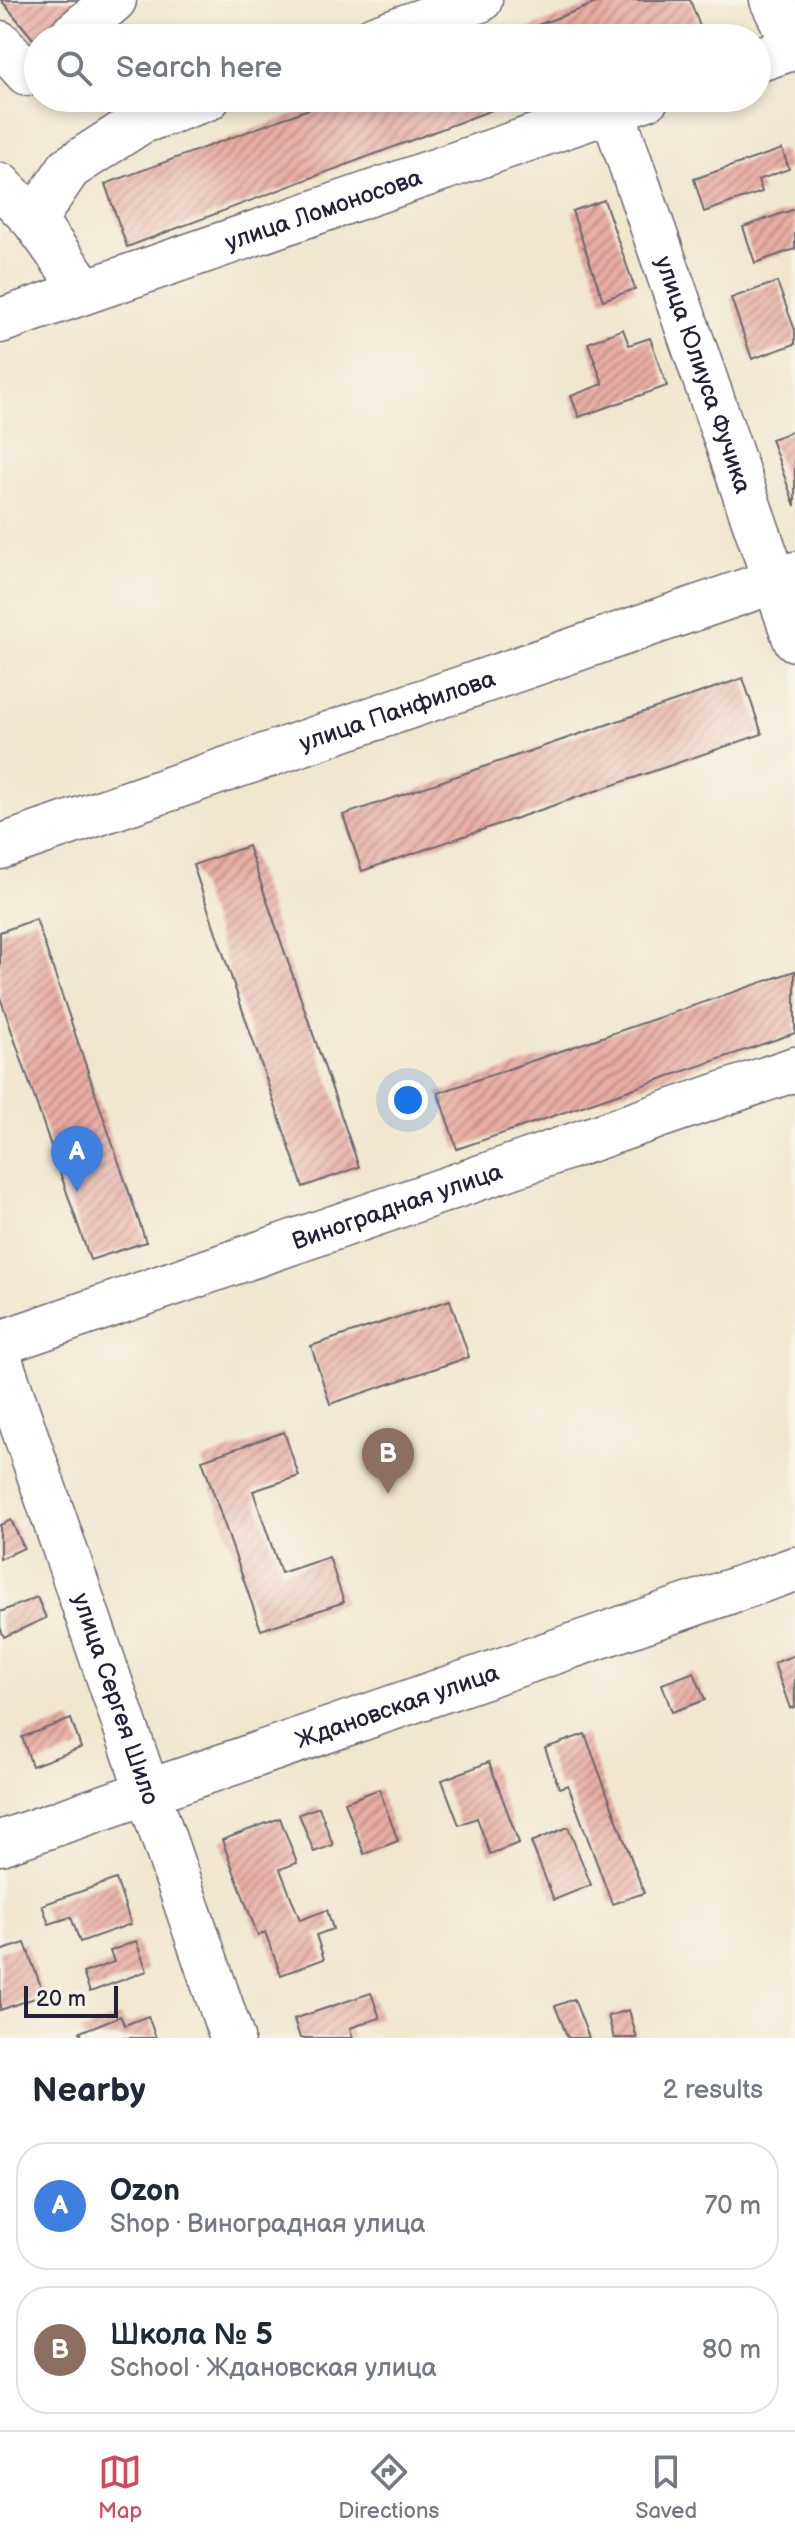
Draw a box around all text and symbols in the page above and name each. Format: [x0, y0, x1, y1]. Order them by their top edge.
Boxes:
search box [24, 24, 771, 112]
icon: search [52, 46, 96, 90]
text: Search here [116, 50, 282, 86]
street label: улица Ломоносова [221, 163, 426, 257]
street label: улица Юлиуса Фучика [649, 252, 757, 497]
street label: улица Панфилова [296, 664, 499, 758]
your location [388, 1080, 428, 1120]
pin: A [51, 1126, 103, 1192]
street label: Виноградная улица [288, 1157, 506, 1256]
pin: B [362, 1428, 414, 1494]
street label: улица Сергея Шило [66, 1589, 165, 1808]
street label: Ждановская улица [292, 1658, 503, 1755]
scale bar [24, 1982, 118, 2018]
text: 20 m [36, 1986, 86, 2013]
text: Nearby [32, 2070, 146, 2111]
text: 2 results [663, 2075, 763, 2106]
text: Ozon [110, 2173, 180, 2209]
text: A [52, 2191, 68, 2222]
text: 70 m [704, 2191, 761, 2222]
text: Shop · Виноградная улица [110, 2209, 426, 2240]
text: Школа № 5 [110, 2317, 273, 2353]
text: B [51, 2335, 69, 2366]
text: 80 m [702, 2335, 761, 2366]
text: School · Ждановская улица [110, 2353, 437, 2384]
tab: Map [98, 2450, 142, 2525]
tab: Directions [338, 2450, 439, 2525]
tab: Saved [635, 2450, 697, 2525]

